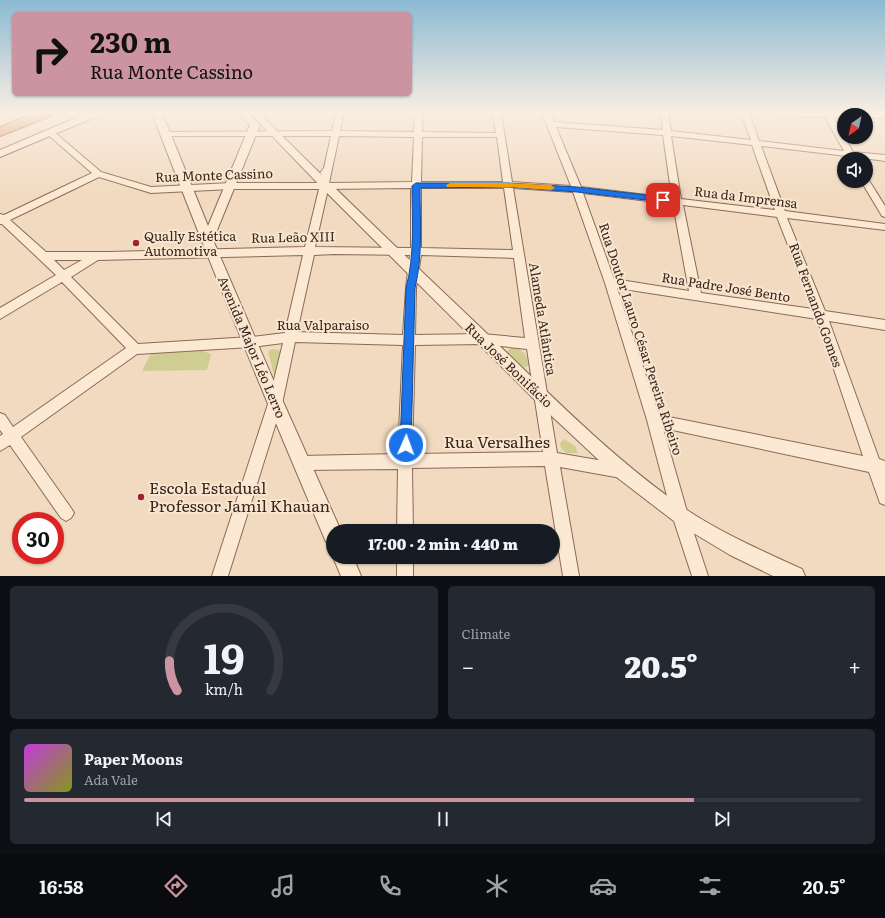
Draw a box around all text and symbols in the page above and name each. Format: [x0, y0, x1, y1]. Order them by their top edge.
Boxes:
text: 230 m [90, 20, 171, 62]
icon: right [24, 28, 76, 80]
text: Rua Monte Cassino [90, 58, 253, 85]
north arrow [837, 108, 873, 144]
map controls [837, 108, 873, 188]
button: sound [837, 152, 873, 188]
street label: Rua Monte Cassino [155, 163, 274, 186]
street label: Rua da Imprensa [693, 181, 799, 212]
pin [646, 183, 680, 217]
icon: arrive [652, 189, 674, 211]
street label: Rua Doutor Lauro César Pereira Ribeiro [595, 220, 688, 458]
place label: Qually Estética Automotiva [144, 226, 236, 260]
street label: Rua Leão XIII [251, 226, 335, 247]
marker: Qually Estética Automotiva [131, 238, 141, 248]
street label: Rua Fernando Gomes [785, 240, 848, 370]
street label: Alameda Atlântica [525, 261, 562, 377]
street label: Rua Padre José Bento [660, 267, 792, 306]
street label: Avenida Major Léo Lerro [214, 273, 291, 421]
street label: Rua Valparaiso [277, 315, 370, 334]
street label: Rua José Bonifácio [461, 318, 558, 412]
position arrow [385, 424, 427, 466]
street label: Rua Versalhes [444, 429, 550, 453]
place label: Escola Estadual Professor Jamil Khauan [149, 475, 331, 517]
marker: Escola Estadual Professor Jamil Khauan [136, 492, 146, 502]
speed limit sign: 30 [12, 512, 64, 564]
text: 17:00 · 2 min · 440 m [368, 532, 518, 555]
text: 19 [203, 624, 244, 686]
text: Climate [462, 624, 510, 643]
text: 20.5° [625, 643, 698, 687]
text: − [462, 649, 474, 682]
text: + [848, 649, 861, 682]
text: km/h [205, 677, 243, 698]
text: Paper Moons [84, 747, 183, 770]
text: Ada Vale [84, 770, 138, 789]
icon: previous [153, 808, 175, 830]
icon: pause [432, 808, 454, 830]
icon: next [711, 808, 733, 830]
icon: directions [162, 872, 190, 900]
icon: music [269, 872, 297, 900]
icon: phone [376, 872, 404, 900]
icon: climate [483, 872, 511, 900]
icon: car [589, 872, 617, 900]
icon: filters [696, 872, 724, 900]
text: 16:58 [39, 873, 84, 900]
text: 20.5° [803, 873, 846, 900]

